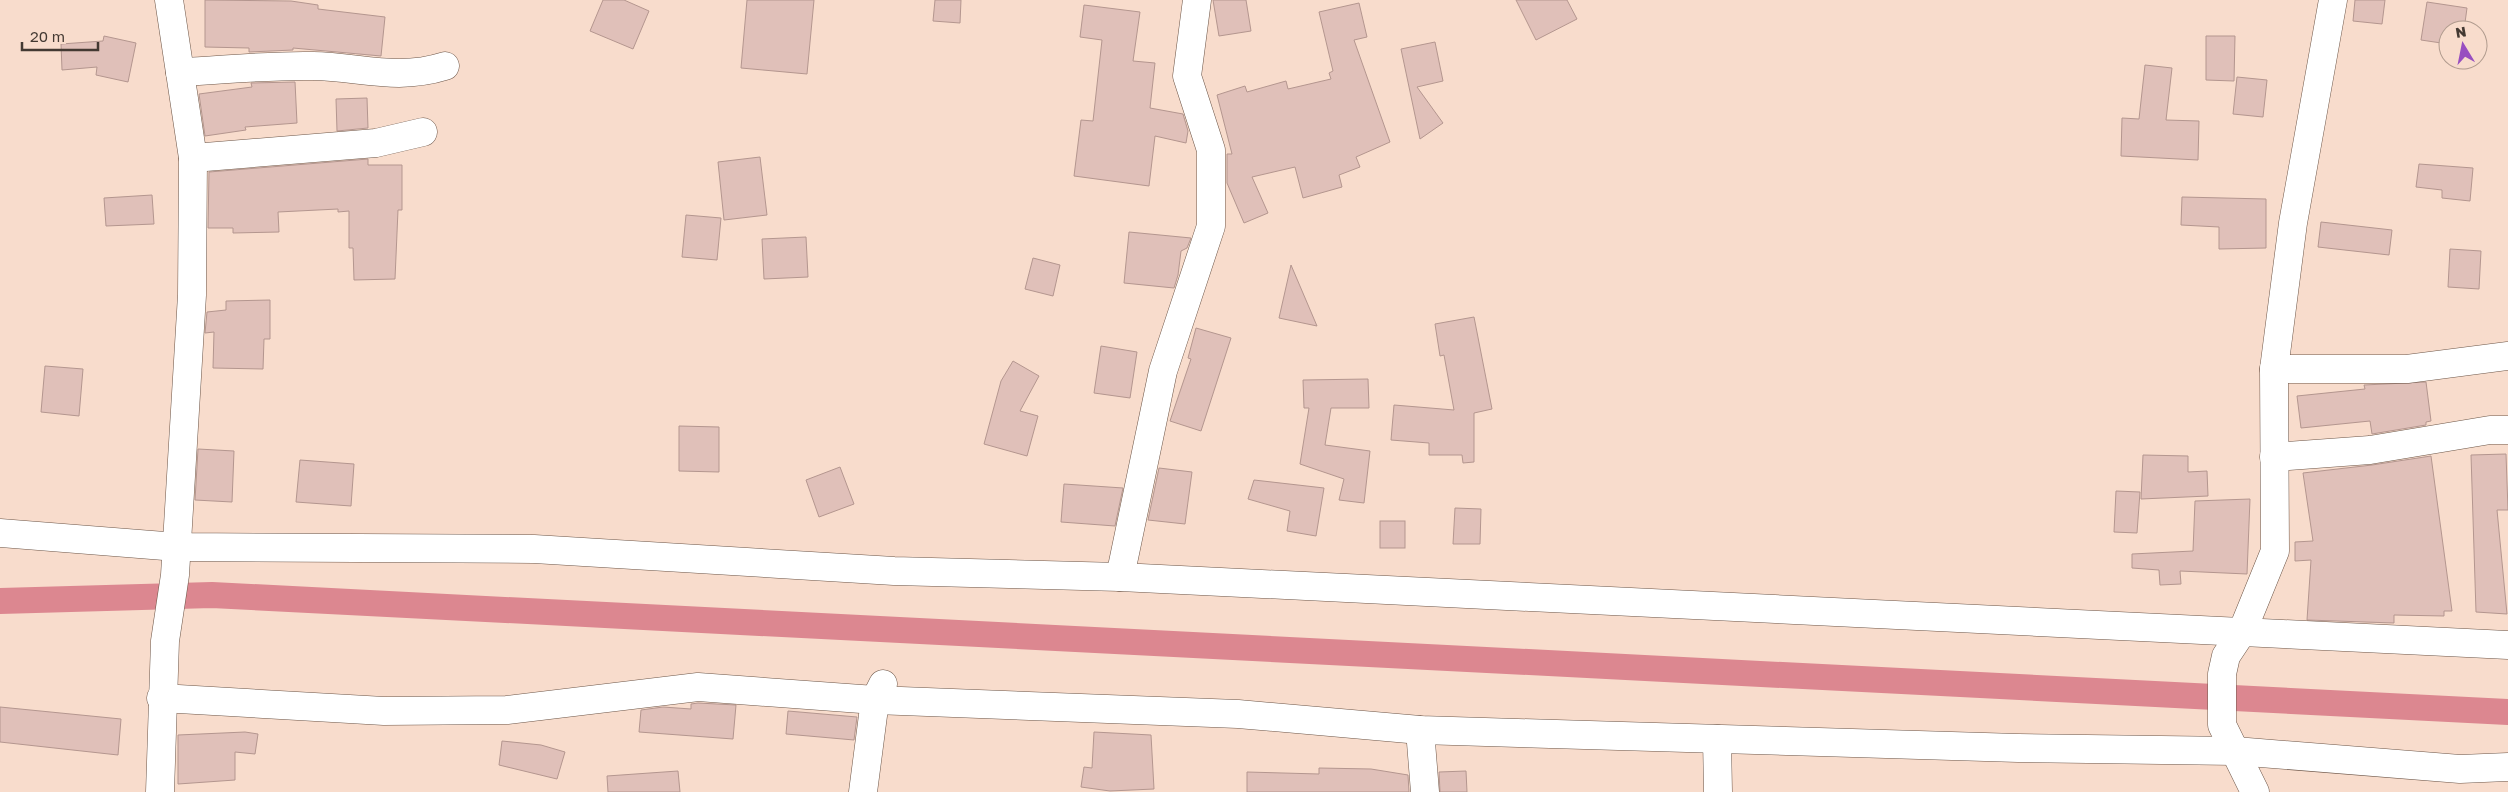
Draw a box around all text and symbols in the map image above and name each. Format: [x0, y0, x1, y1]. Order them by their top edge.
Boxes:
scale bar [22, 20, 99, 52]
north arrow [2438, 20, 2488, 70]
text: N [2454, 22, 2467, 41]
text: 20 m [30, 27, 65, 45]

